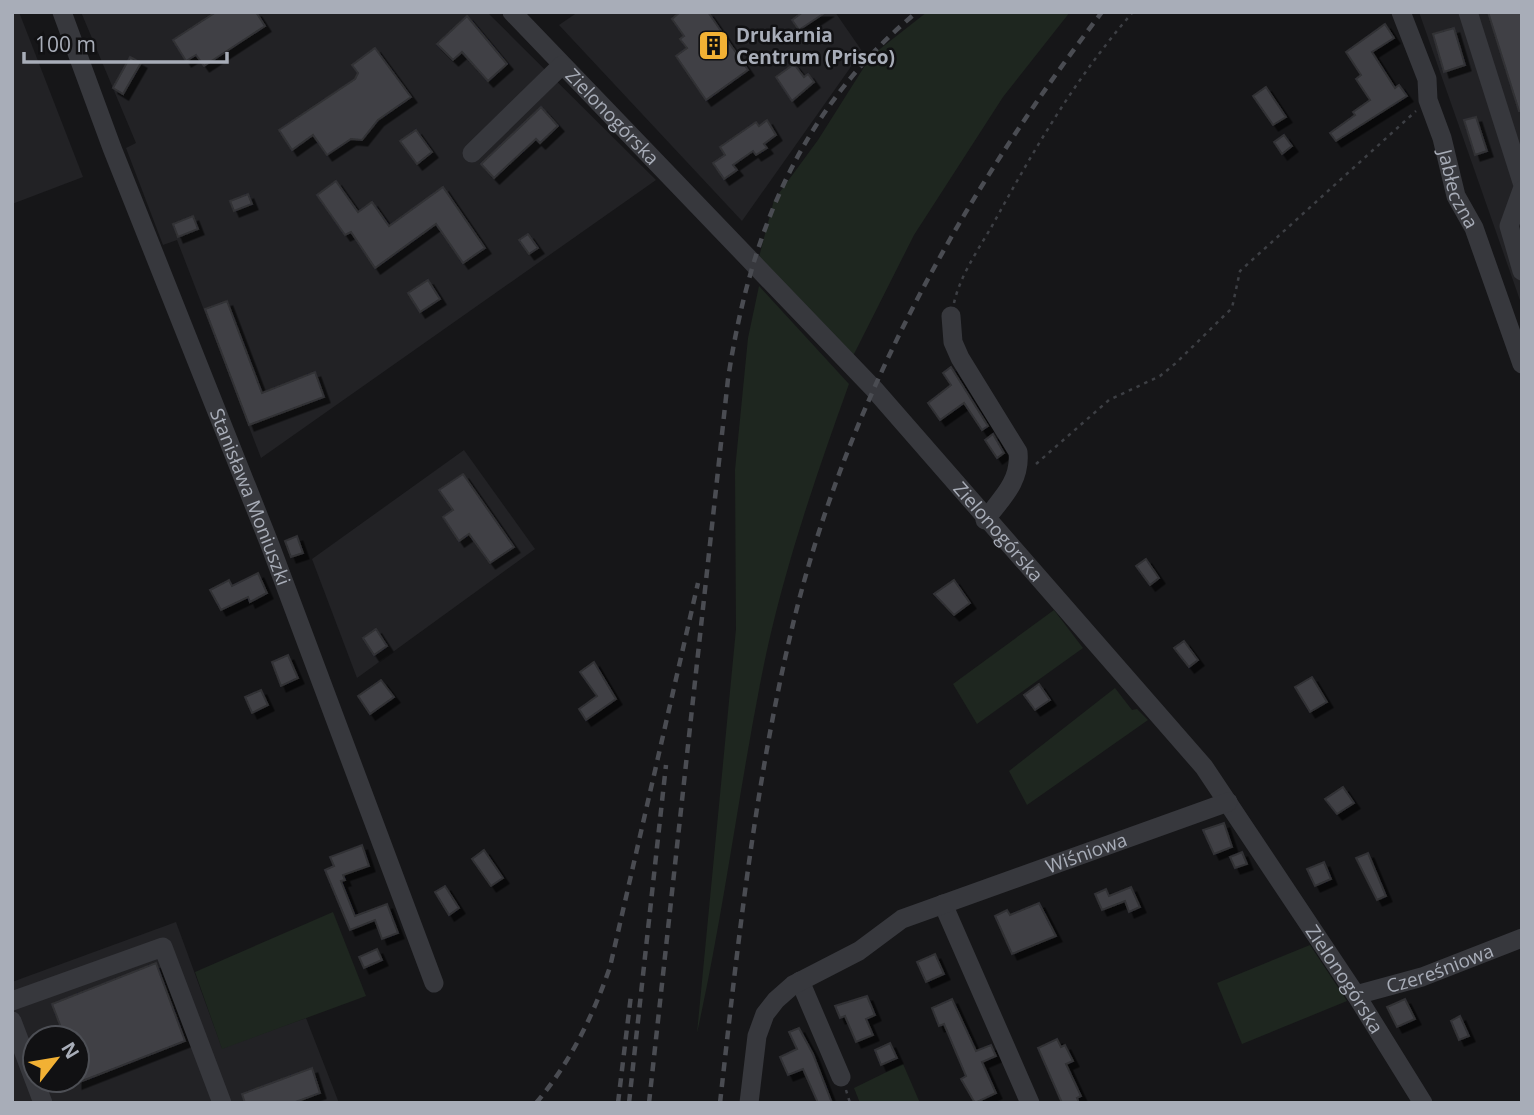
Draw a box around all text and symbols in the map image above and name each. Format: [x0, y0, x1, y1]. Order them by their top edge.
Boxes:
scale bar [24, 21, 228, 65]
place label: Drukarnia Centrum (Prisco) [736, 22, 895, 70]
building icon: Drukarnia Centrum (Prisco) [696, 29, 730, 63]
text: 100 m [35, 30, 96, 58]
street label: Zielonogórska [560, 63, 665, 171]
street label: Jabłeczna [1432, 145, 1485, 233]
street label: Stanisława Moniuszki [204, 404, 297, 589]
street label: Zielonogórska [948, 476, 1049, 587]
street label: Wiśniowa [1042, 826, 1130, 879]
street label: Zielonogórska [1300, 920, 1390, 1038]
street label: Czereśniowa [1383, 937, 1497, 999]
north arrow [21, 1024, 91, 1094]
text: N [55, 1037, 86, 1064]

